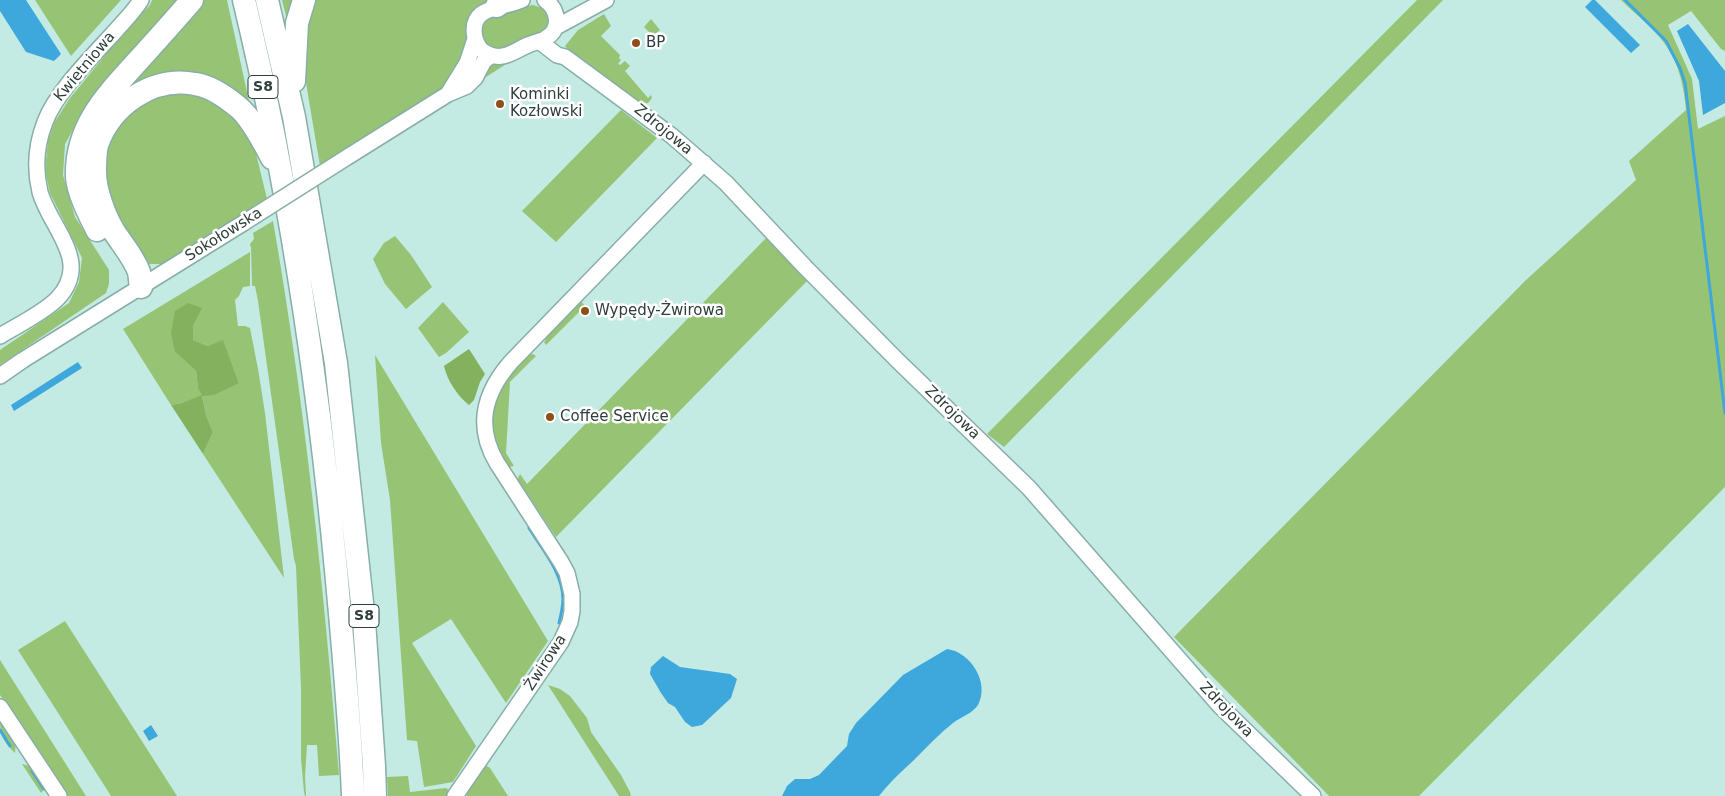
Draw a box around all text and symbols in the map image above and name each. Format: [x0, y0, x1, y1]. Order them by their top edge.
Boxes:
street label: Kwietniowa [51, 28, 119, 106]
place label: BP [646, 34, 665, 52]
marker: BP [630, 37, 642, 49]
road number: S8 [248, 75, 278, 98]
place label: Kominki Kozłowski [510, 86, 583, 121]
marker: Kominki Kozłowski [494, 98, 506, 110]
street label: Zdrojowa [630, 101, 696, 159]
street label: Sokołowska [182, 204, 266, 266]
place label: Wypędy-Żwirowa [595, 302, 724, 320]
marker: Wypędy-Żwirowa [579, 305, 591, 317]
street label: Zdrojowa [921, 382, 983, 444]
place label: Coffee Service [560, 408, 669, 426]
marker: Coffee Service [544, 411, 556, 423]
road number: S8 [349, 604, 379, 628]
street label: Żwirowa [521, 632, 571, 694]
street label: Zdrojowa [1195, 679, 1257, 741]

